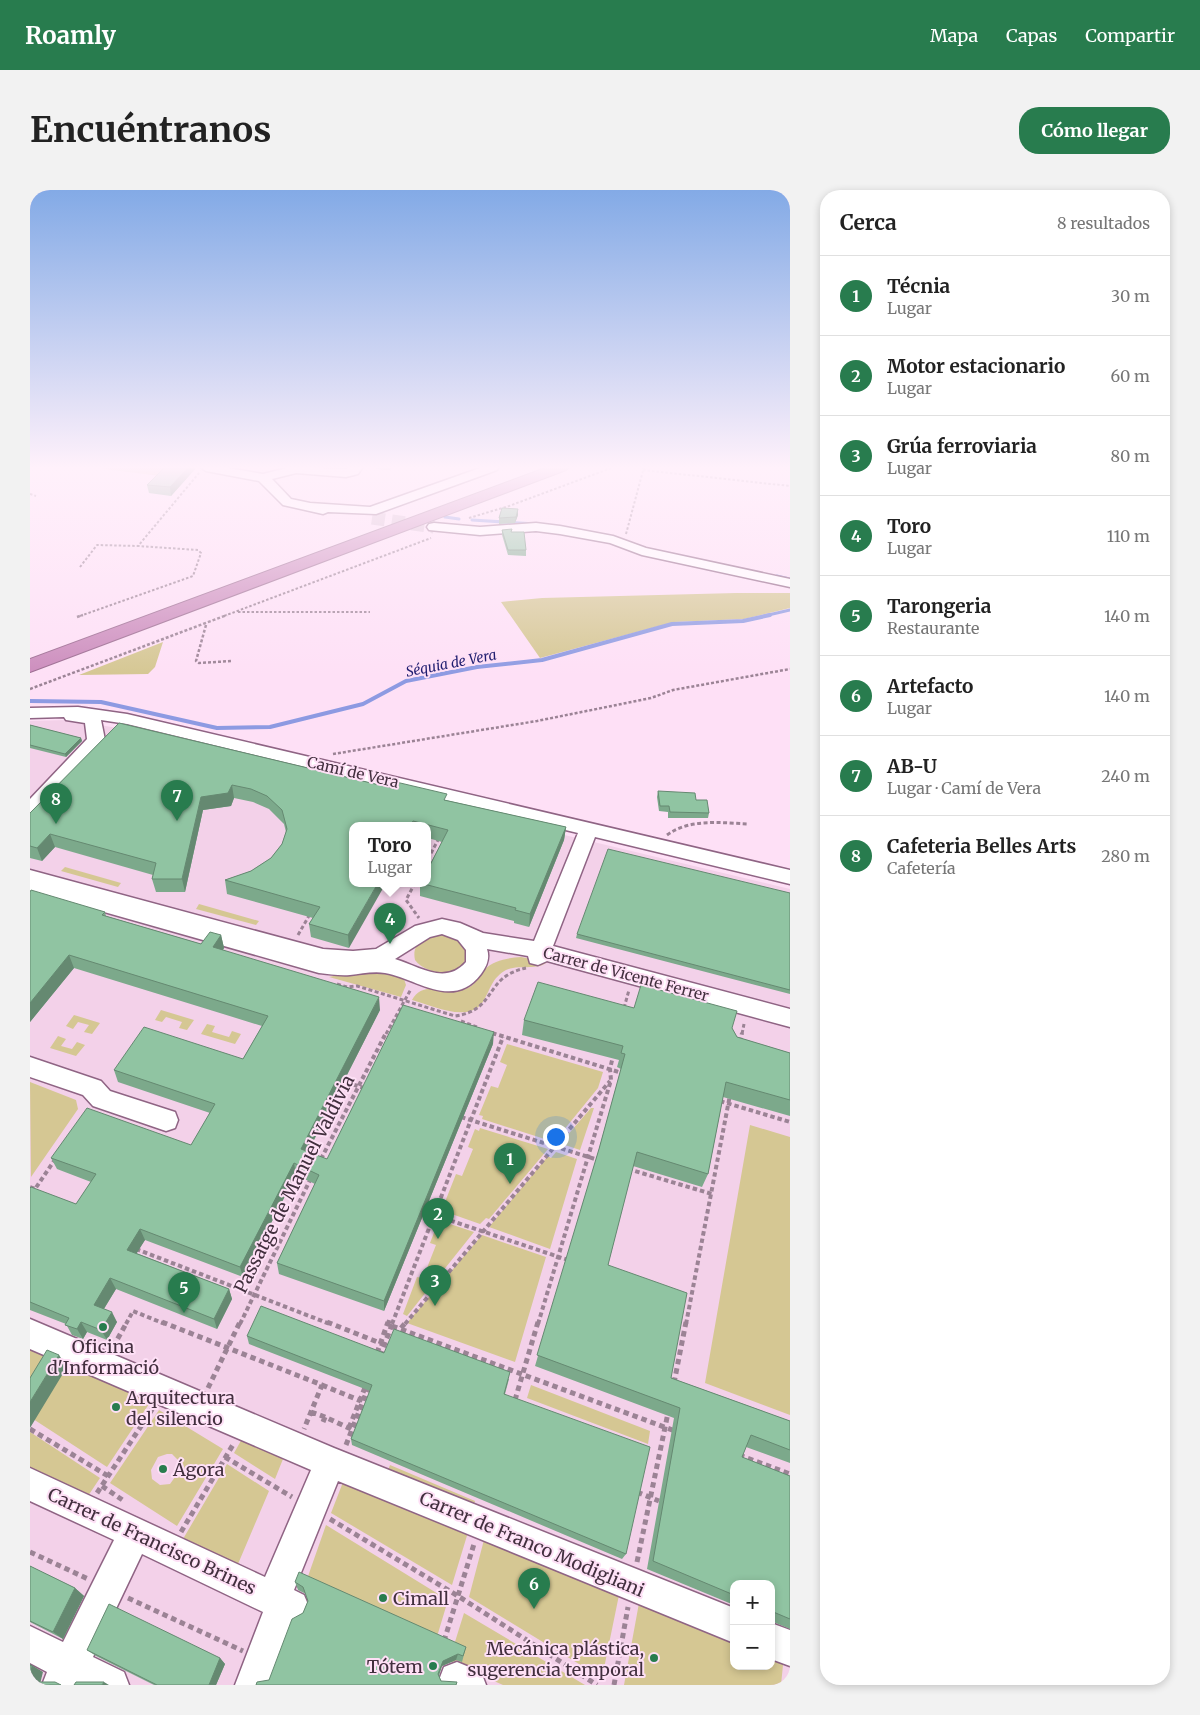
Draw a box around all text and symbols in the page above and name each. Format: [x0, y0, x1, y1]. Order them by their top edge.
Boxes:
text: Roamly [25, 20, 116, 51]
text: Mapa [930, 24, 978, 47]
text: Capas [1006, 24, 1057, 47]
text: Compartir [1085, 24, 1175, 47]
button: Cómo llegar [1019, 107, 1170, 154]
text: Encuéntranos [30, 108, 271, 152]
text: Cerca [840, 209, 897, 236]
text: 8 resultados [1057, 213, 1150, 233]
text: Técnia [887, 274, 950, 298]
text: 1 [852, 286, 860, 306]
text: 30 m [1111, 286, 1150, 306]
text: Lugar [887, 298, 932, 318]
text: Motor estacionario [887, 354, 1065, 378]
text: 2 [851, 366, 861, 386]
text: 60 m [1110, 366, 1150, 386]
text: Lugar [887, 378, 932, 398]
text: Grúa ferroviaria [887, 434, 1037, 458]
text: 3 [851, 446, 861, 466]
text: 80 m [1111, 446, 1150, 466]
text: Lugar [887, 458, 932, 478]
text: Toro [887, 514, 931, 538]
text: 4 [851, 526, 861, 546]
text: 110 m [1107, 526, 1150, 546]
text: Lugar [887, 538, 932, 558]
text: Tarongeria [887, 594, 991, 618]
text: 5 [851, 606, 861, 626]
text: 140 m [1104, 606, 1150, 626]
text: Restaurante [887, 618, 979, 638]
water label: Séquia de Vera [404, 645, 498, 681]
text: Artefacto [887, 674, 973, 698]
text: 6 [851, 686, 861, 706]
text: 140 m [1104, 686, 1150, 706]
text: Lugar [887, 698, 932, 718]
street label: Camí de Vera [305, 752, 401, 792]
text: AB-U [887, 754, 937, 778]
text: 7 [851, 766, 861, 786]
text: 240 m [1101, 766, 1150, 786]
text: Lugar · Camí de Vera [887, 778, 1041, 798]
pin: 7 [161, 780, 193, 821]
pin: 8 [40, 783, 72, 824]
popup [349, 822, 431, 887]
text: Toro [368, 833, 412, 857]
text: Cafeteria Belles Arts [887, 834, 1076, 858]
text: 8 [851, 846, 861, 866]
text: 280 m [1101, 846, 1150, 866]
text: Lugar [368, 857, 412, 877]
text: Cafetería [887, 858, 956, 878]
pin: 4 [374, 903, 406, 944]
street label: Carrer de Vicente Ferrer [541, 943, 711, 1005]
street label: Passatge de Manuel Valdivia [229, 1071, 359, 1297]
your location [543, 1124, 569, 1150]
pin: 1 [494, 1143, 526, 1184]
pin: 2 [422, 1198, 454, 1239]
pin: 3 [419, 1265, 451, 1306]
pin: 5 [168, 1272, 200, 1313]
marker: Oficina d'Informació [97, 1321, 109, 1333]
place label: Oficina d'Informació [47, 1335, 159, 1379]
place label: Arquitectura del silencio [125, 1386, 235, 1430]
marker: Arquitectura del silencio [110, 1401, 122, 1413]
place label: Ágora [172, 1458, 225, 1481]
marker: Ágora [157, 1463, 169, 1475]
street label: Carrer de Francisco Brines [44, 1483, 260, 1600]
street label: Carrer de Franco Modigliani [416, 1486, 648, 1602]
pin: 6 [518, 1568, 550, 1609]
map controls [730, 1580, 775, 1670]
button: + [730, 1580, 775, 1625]
place label: Cimall [393, 1587, 450, 1610]
marker: Cimall [377, 1592, 389, 1604]
button: − [730, 1625, 775, 1670]
place label: Mecánica plástica, sugerencia temporal [468, 1637, 644, 1681]
marker: Mecánica plástica, sugerencia temporal [648, 1652, 660, 1664]
place label: Tótem [367, 1655, 423, 1678]
marker: Tótem [427, 1660, 439, 1672]

